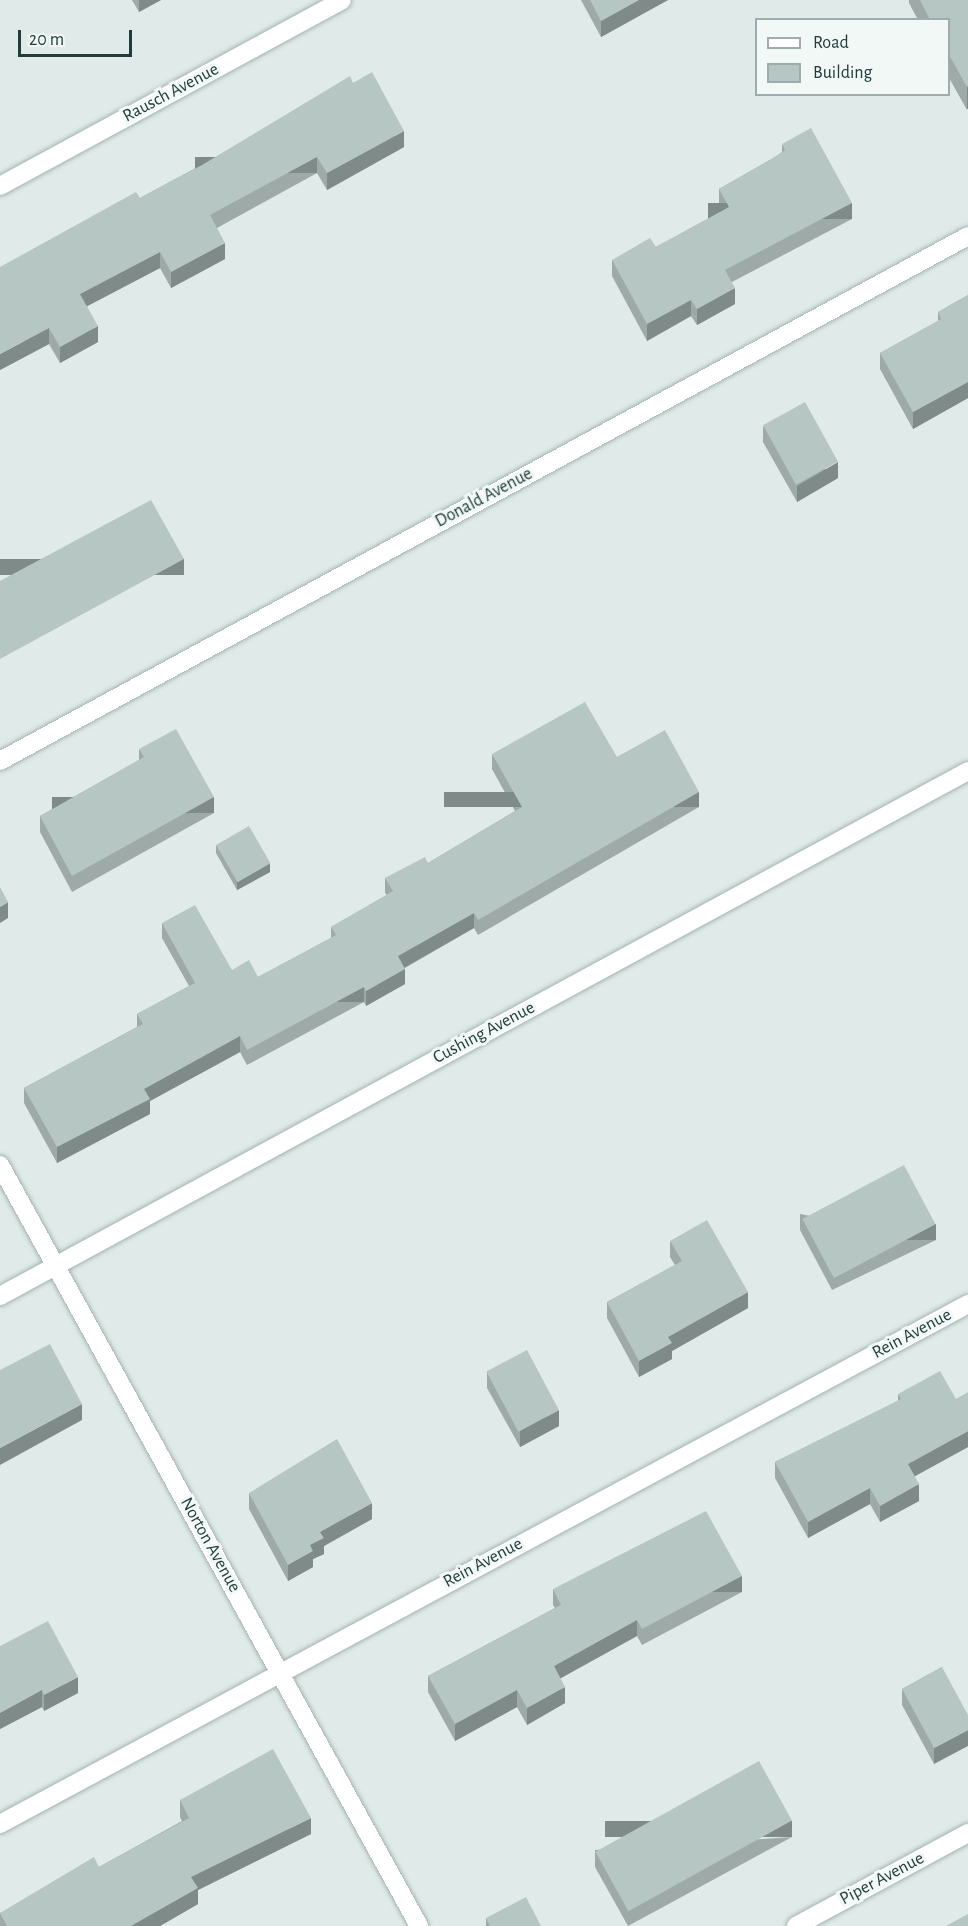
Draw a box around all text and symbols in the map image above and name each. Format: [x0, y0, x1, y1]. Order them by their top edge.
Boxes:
scale bar [21, 18, 135, 56]
legend [755, 18, 950, 96]
text: 20 m [29, 31, 64, 49]
text: Road [813, 34, 849, 52]
street label: Rausch Avenue [119, 59, 223, 127]
text: Building [813, 64, 872, 82]
street label: Donald Avenue [432, 463, 536, 533]
street label: Cushing Avenue [429, 997, 539, 1069]
street label: Rein Avenue [869, 1304, 955, 1364]
street label: Norton Avenue [175, 1494, 245, 1596]
street label: Rein Avenue [440, 1533, 526, 1593]
street label: Piper Avenue [836, 1848, 928, 1910]

